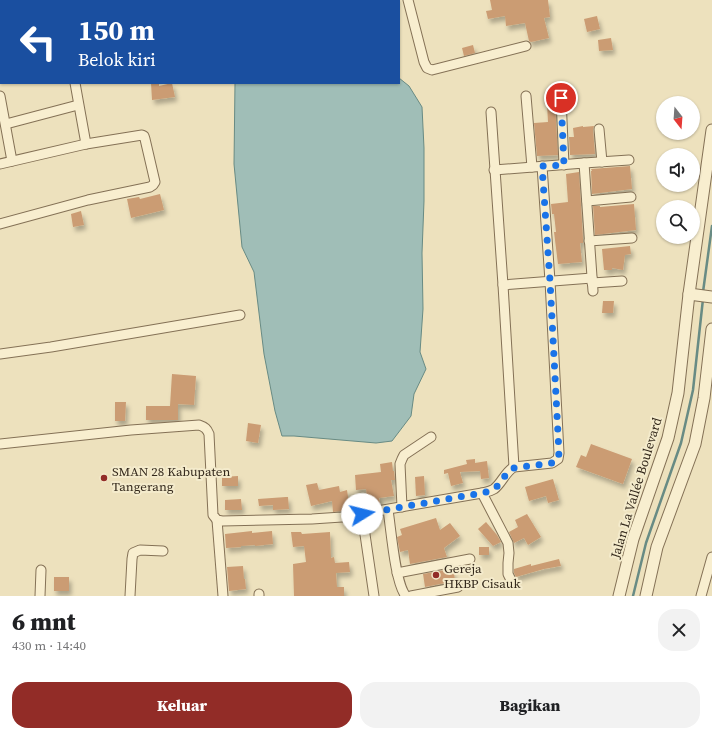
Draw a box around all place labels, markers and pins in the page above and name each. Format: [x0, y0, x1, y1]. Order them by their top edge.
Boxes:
pin [544, 81, 578, 115]
place label: SMAN 28 Kabupaten Tangerang [112, 463, 230, 495]
marker: SMAN 28 Kabupaten Tangerang [99, 473, 109, 483]
place label: Gereja HKBP Cisauk [444, 560, 521, 592]
marker: Gereja HKBP Cisauk [431, 570, 441, 580]

